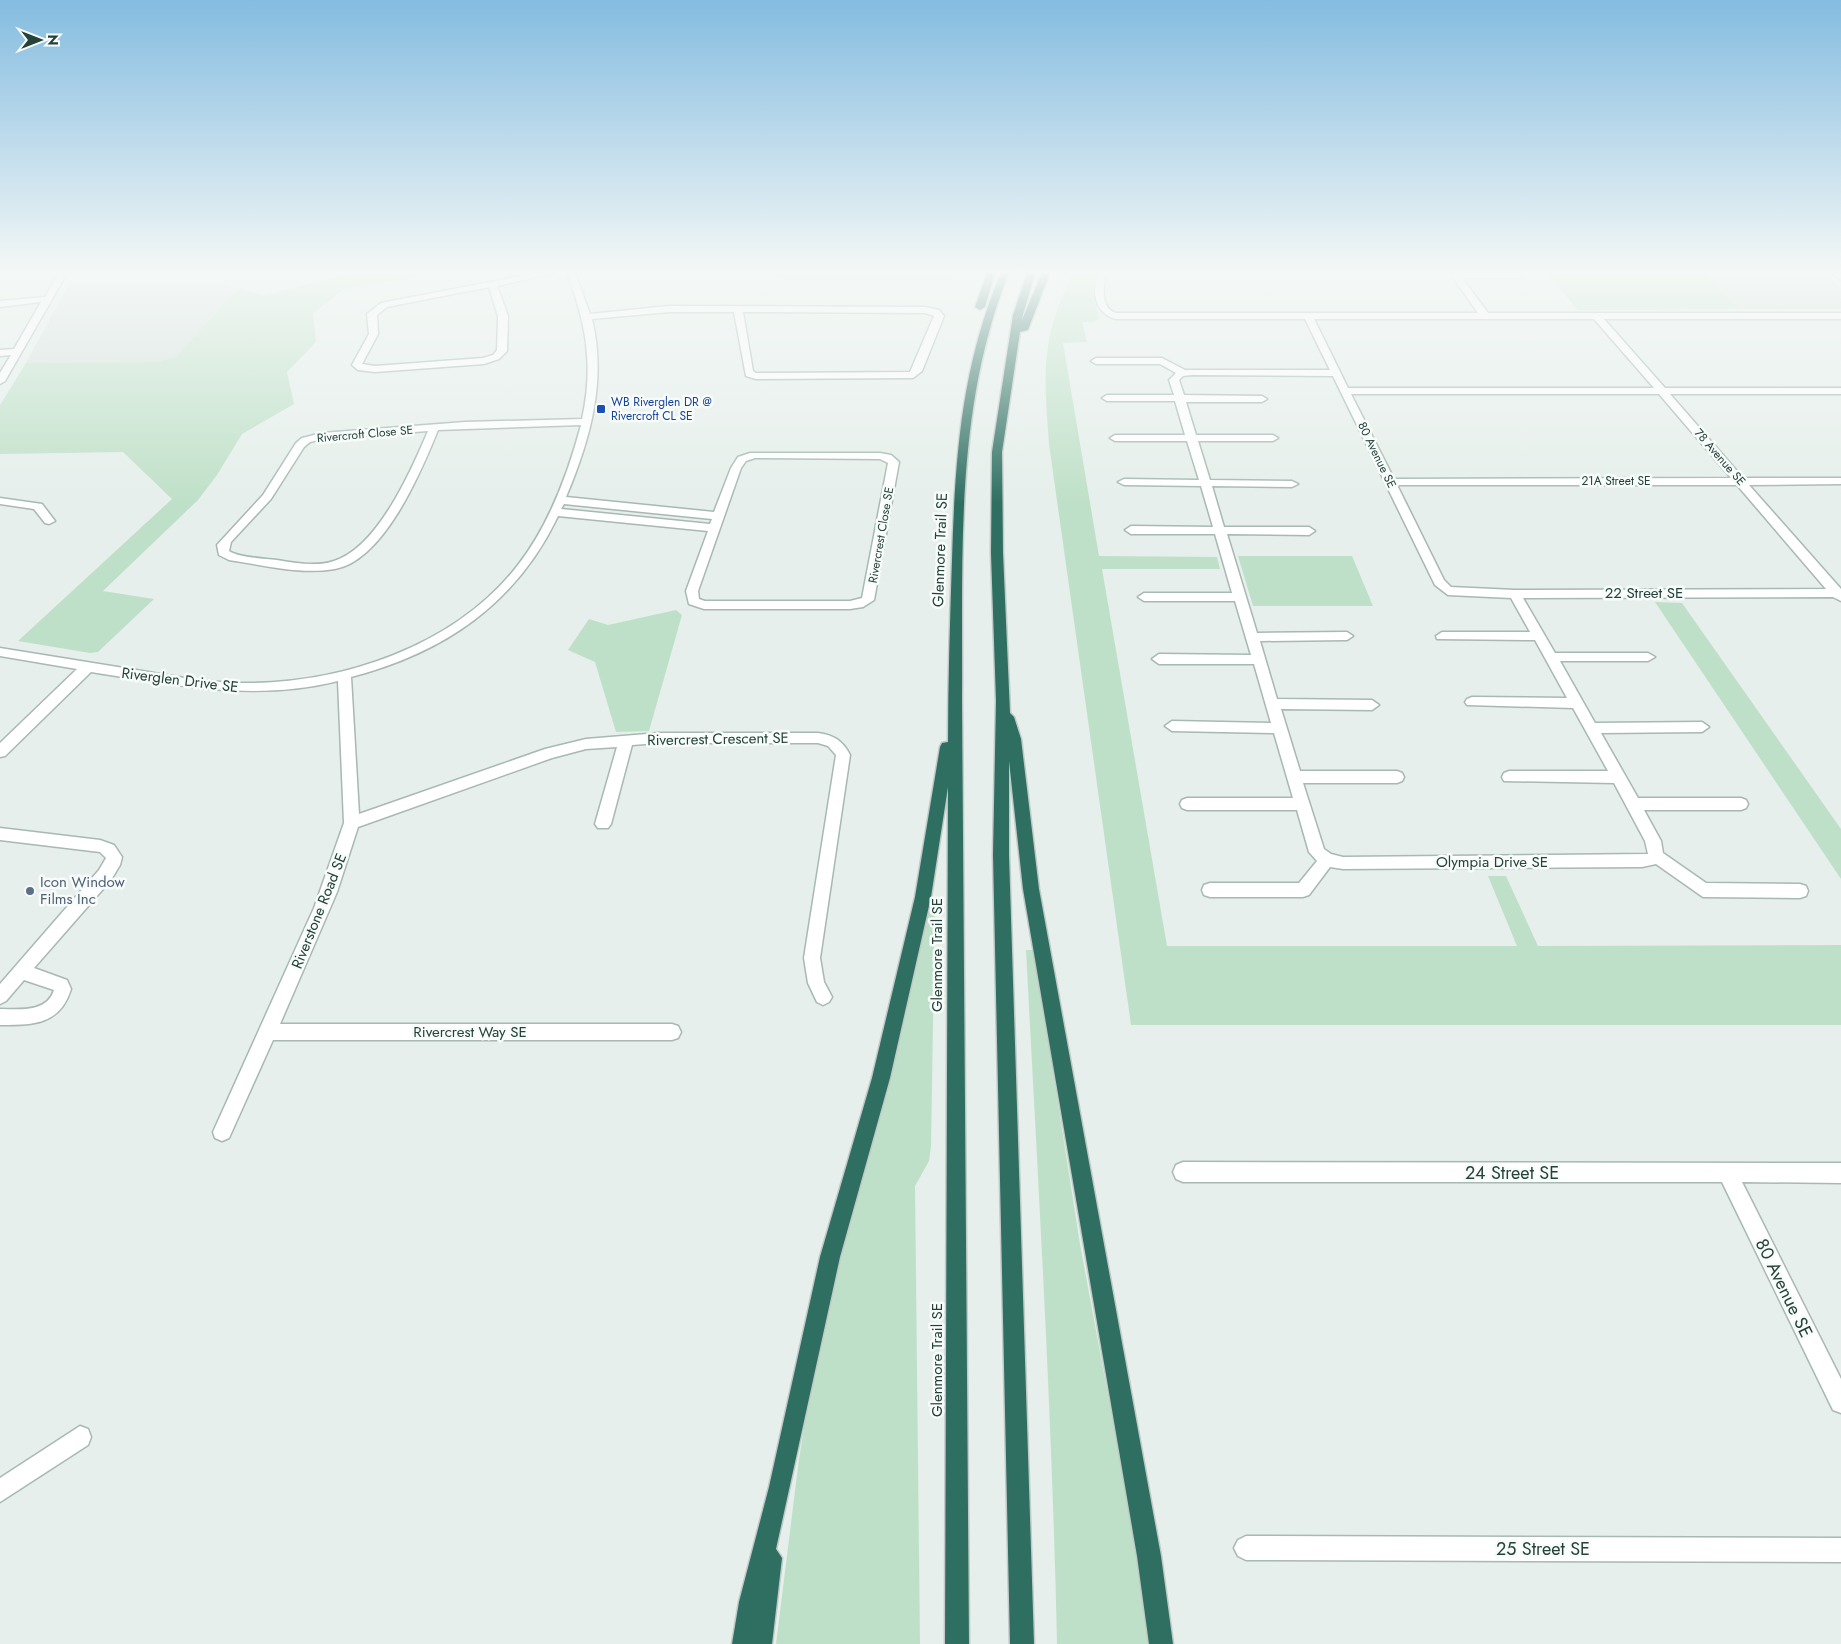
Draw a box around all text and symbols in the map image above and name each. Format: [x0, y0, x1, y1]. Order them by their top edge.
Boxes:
north arrow [15, 15, 65, 65]
text: N [43, 34, 63, 46]
place label: WB Riverglen DR @ Rivercroft CL SE [611, 393, 712, 425]
marker: WB Riverglen DR @ Rivercroft CL SE [595, 403, 607, 415]
street label: 80 Avenue SE [1353, 419, 1401, 491]
street label: Rivercroft Close SE [316, 421, 414, 447]
street label: 78 Avenue SE [1690, 424, 1750, 490]
street label: 21A Street SE [1581, 472, 1651, 490]
street label: Rivercrest Close SE [864, 485, 898, 585]
street label: Glenmore Trail SE [927, 493, 953, 607]
street label: 22 Street SE [1605, 582, 1683, 604]
street label: Riverglen Drive SE [120, 662, 240, 698]
street label: Rivercrest Crescent SE [647, 727, 789, 751]
street label: Riverstone Road SE [286, 850, 352, 972]
street label: Olympia Drive SE [1436, 851, 1548, 873]
place label: Icon Window Films Inc [40, 871, 126, 910]
marker: Icon Window Films Inc [24, 885, 36, 897]
street label: Glenmore Trail SE [926, 898, 948, 1012]
street label: Rivercrest Way SE [413, 1021, 527, 1043]
street label: 24 Street SE [1465, 1160, 1559, 1186]
street label: 80 Avenue SE [1749, 1234, 1819, 1342]
street label: Glenmore Trail SE [926, 1303, 948, 1417]
street label: 25 Street SE [1496, 1536, 1590, 1562]

